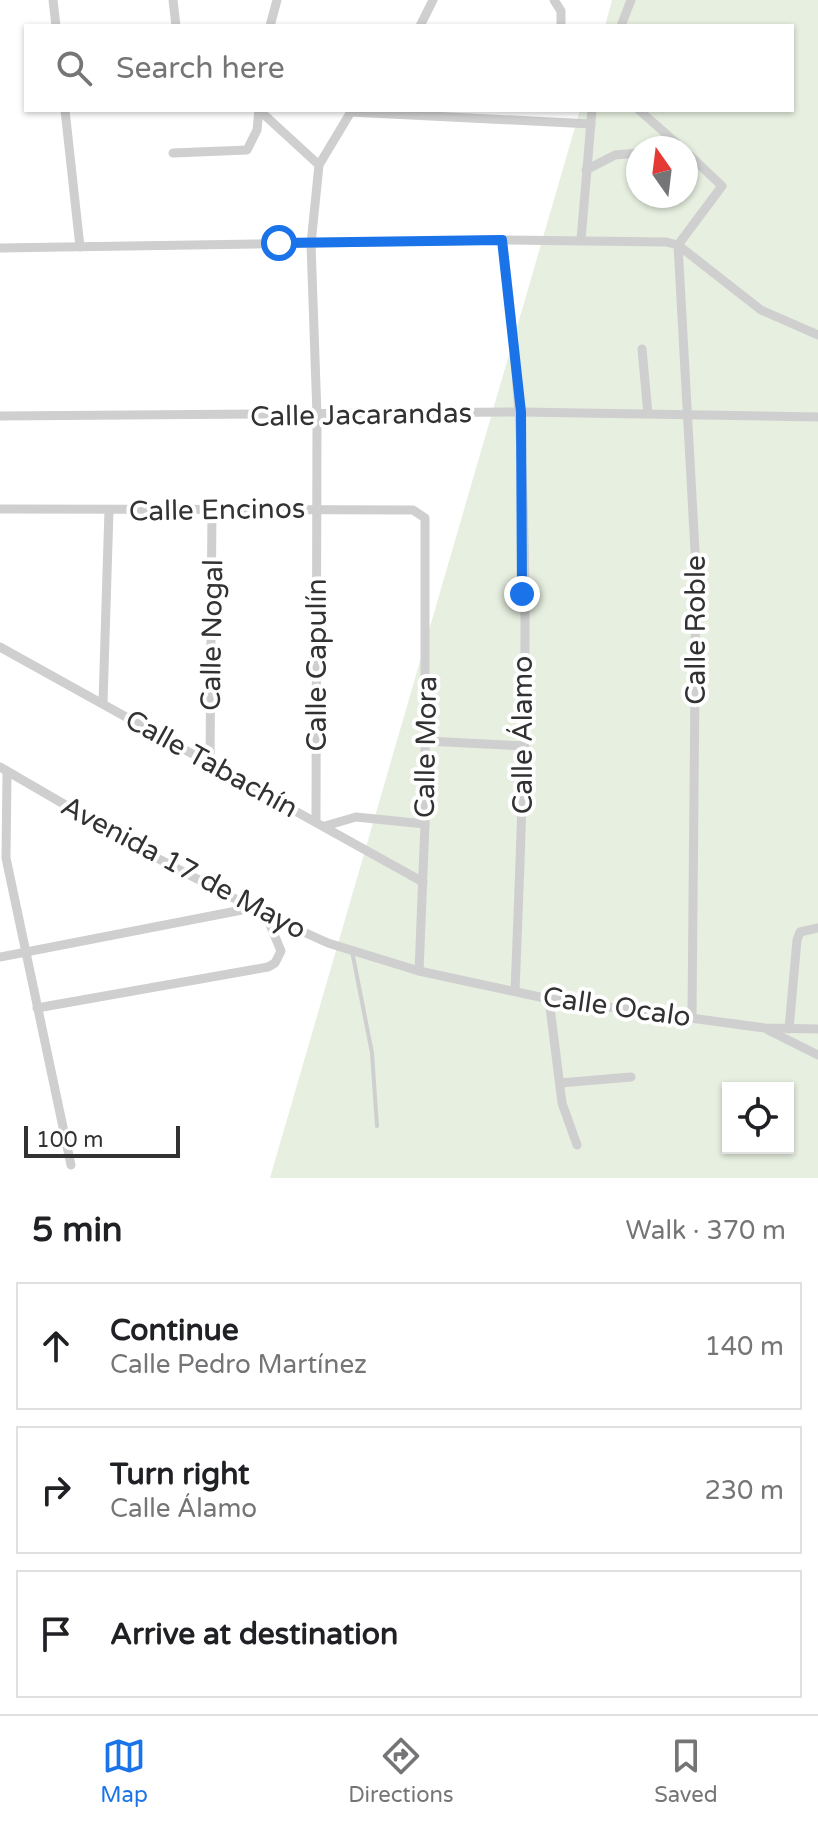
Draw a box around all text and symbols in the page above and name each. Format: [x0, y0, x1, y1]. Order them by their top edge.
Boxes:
search box [24, 24, 794, 112]
icon: search [52, 46, 96, 90]
text: Search here [116, 50, 285, 87]
north arrow [626, 136, 698, 208]
route start [261, 225, 297, 261]
street label: Calle Jacarandas [250, 396, 472, 434]
street label: Calle Encinos [129, 491, 306, 529]
street label: Calle Roble [679, 555, 713, 705]
street label: Calle Nogal [194, 559, 230, 711]
route end [504, 576, 540, 612]
street label: Calle Capulín [300, 578, 334, 752]
street label: Calle Álamo [506, 656, 540, 814]
street label: Calle Mora [408, 676, 444, 819]
street label: Calle Tabachín [119, 702, 304, 825]
street label: Avenida 17 de Mayo [55, 789, 312, 947]
street label: Calle Ocalo [541, 980, 693, 1034]
map controls [722, 1082, 794, 1154]
button: locate [722, 1082, 794, 1154]
scale bar [24, 1122, 180, 1158]
text: 100 m [36, 1127, 103, 1153]
text: 5 min [32, 1210, 123, 1251]
text: Walk · 370 m [626, 1215, 786, 1246]
text: Continue [110, 1312, 239, 1349]
icon: ahead [34, 1324, 78, 1368]
text: 140 m [704, 1331, 784, 1362]
text: Calle Pedro Martínez [110, 1349, 367, 1380]
text: Turn right [110, 1456, 250, 1493]
icon: right [34, 1468, 78, 1512]
text: 230 m [704, 1475, 784, 1506]
text: Calle Álamo [110, 1493, 257, 1524]
icon: arrive [34, 1612, 78, 1656]
text: Arrive at destination [110, 1616, 398, 1653]
tab: Map [100, 1734, 148, 1808]
tab: Directions [348, 1734, 454, 1808]
tab: Saved [654, 1734, 718, 1808]

